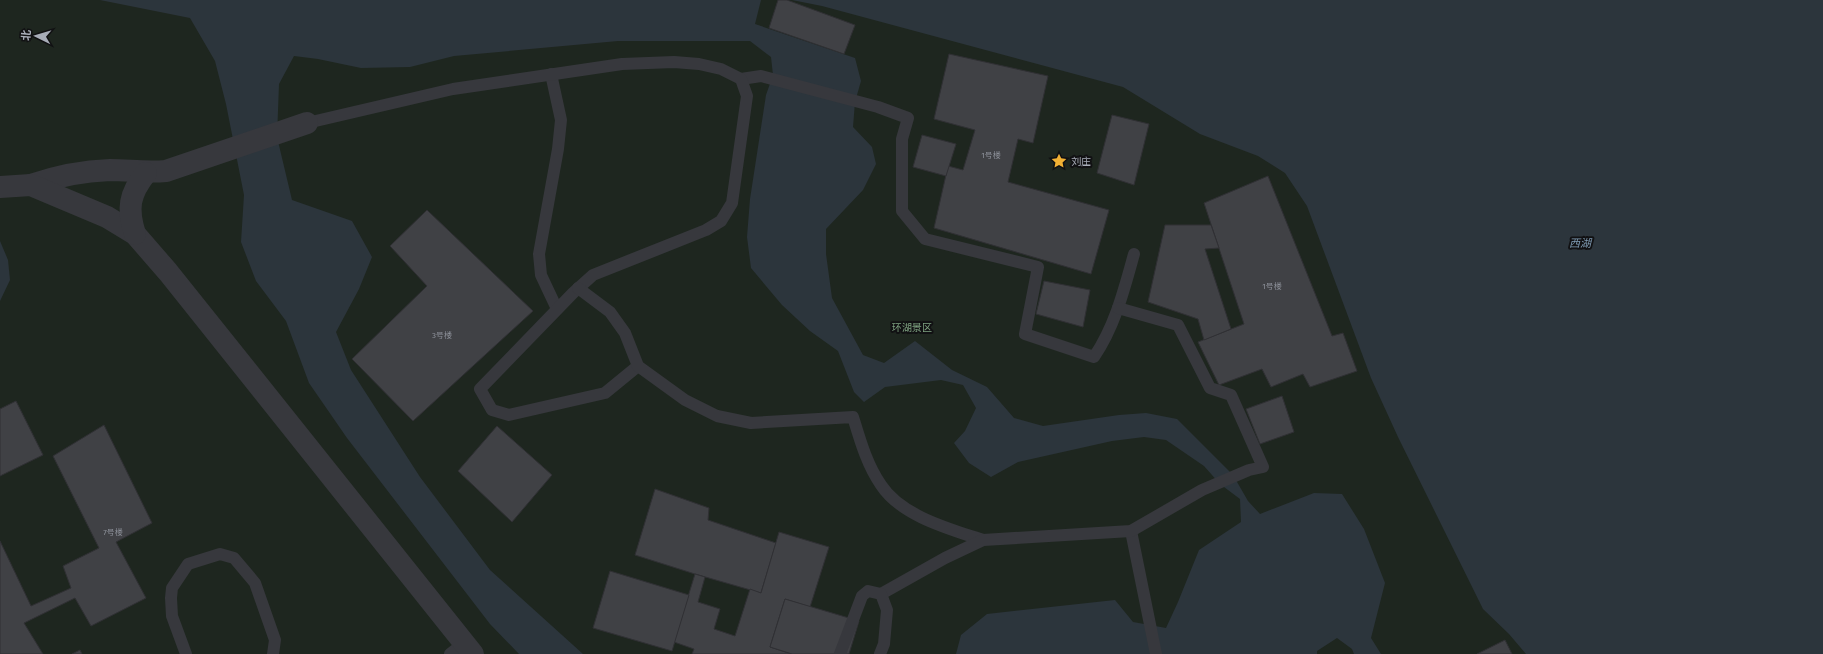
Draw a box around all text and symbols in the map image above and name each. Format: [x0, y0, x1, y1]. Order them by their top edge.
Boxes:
north arrow [16, 16, 56, 56]
text: 北 [20, 29, 33, 41]
house number: 1号楼 [981, 151, 1001, 160]
place icon: 刘庄 [1050, 152, 1068, 170]
place label: 刘庄 [1071, 156, 1091, 168]
water label: 西湖 [1569, 237, 1593, 250]
house number: 1号楼 [1262, 282, 1282, 291]
park label: 环湖景区 [892, 322, 932, 334]
house number: 3号楼 [432, 331, 452, 340]
house number: 7号楼 [103, 528, 123, 537]

